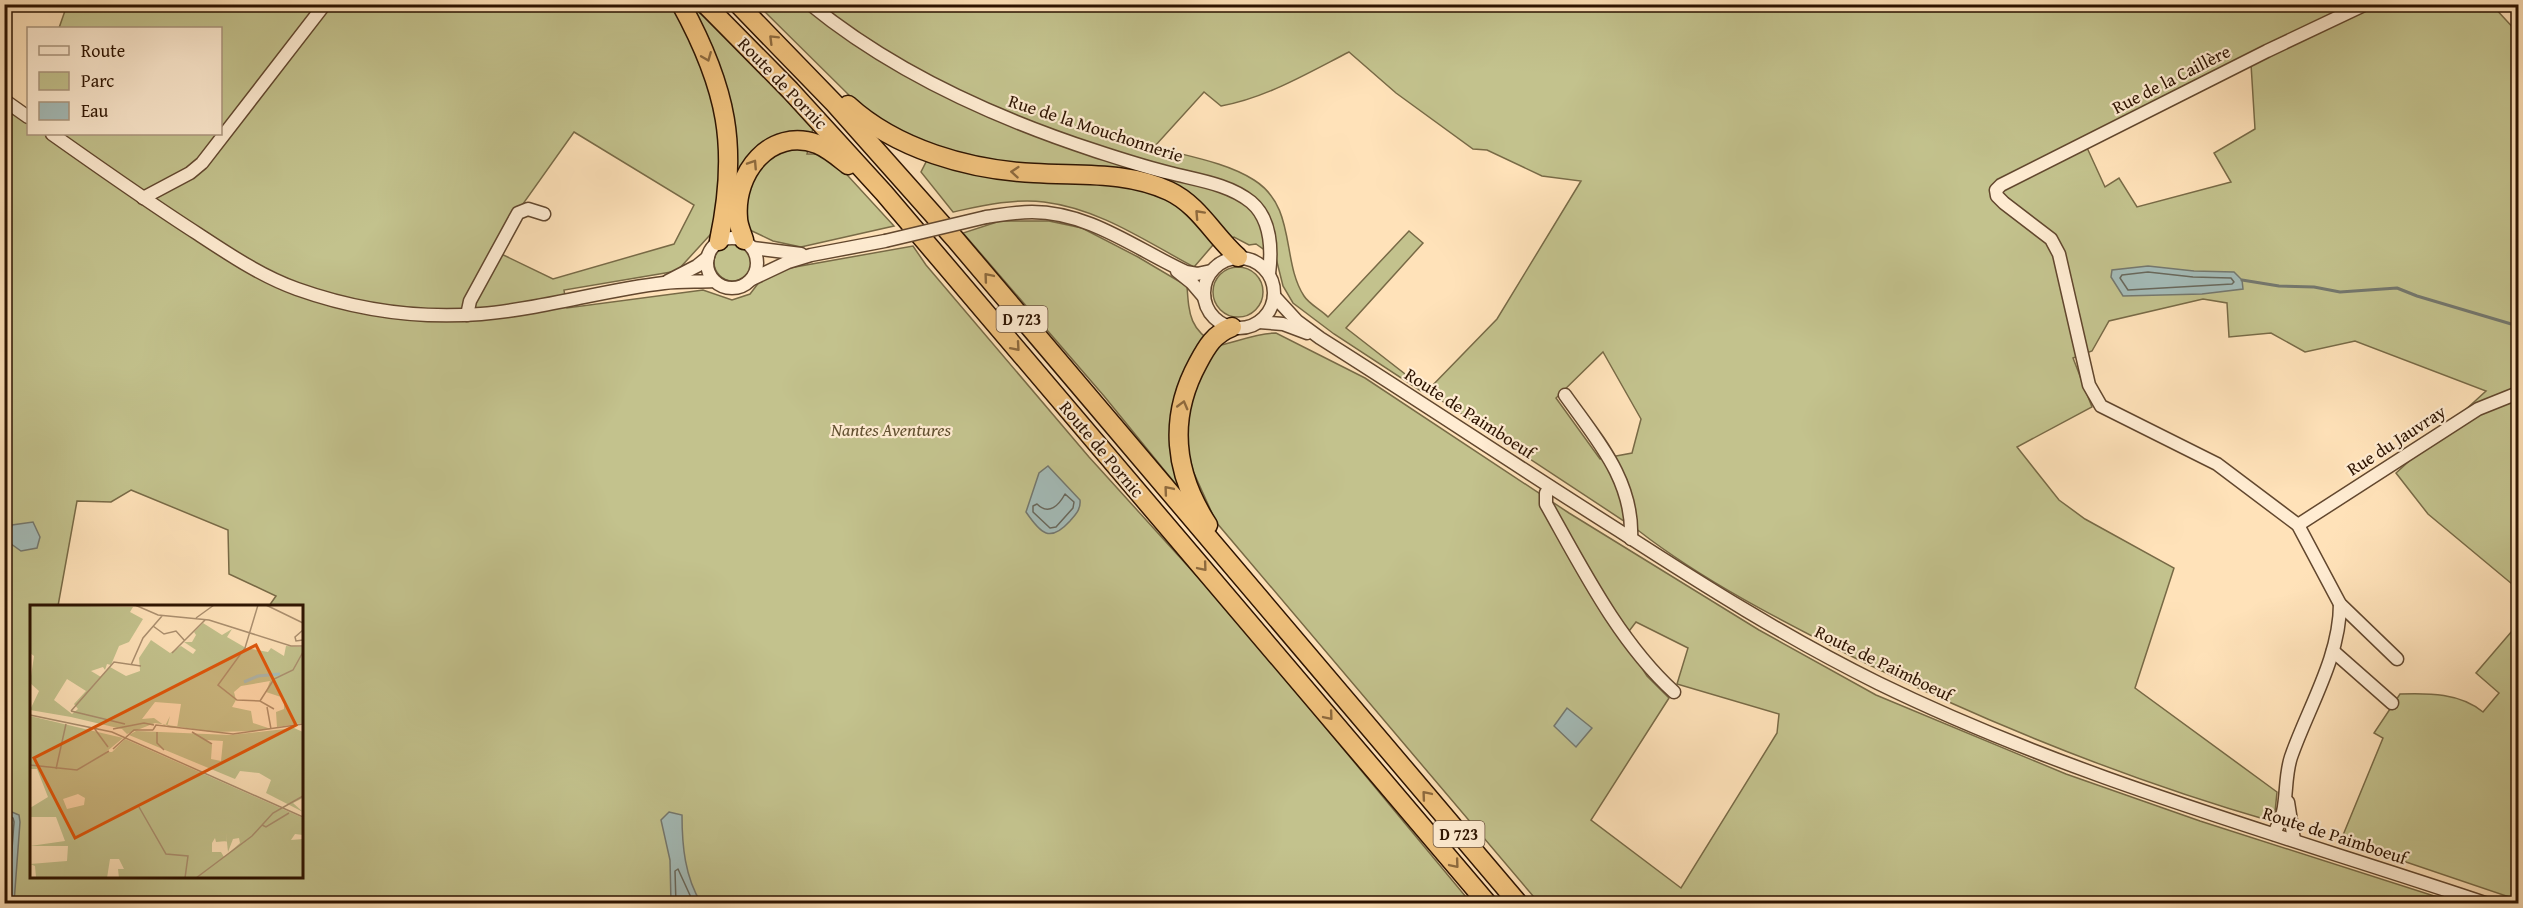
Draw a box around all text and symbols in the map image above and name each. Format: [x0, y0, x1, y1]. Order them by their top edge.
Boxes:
legend [27, 27, 222, 135]
street label: Route de Pornic [732, 31, 834, 135]
one-way arrow [769, 36, 780, 47]
text: Route [81, 37, 125, 64]
street label: Rue de la Caillère [2107, 38, 2235, 120]
one-way arrow [700, 51, 712, 62]
text: Parc [81, 67, 114, 94]
street label: Rue de la Mouchonnerie [1005, 87, 1187, 169]
text: Eau [81, 97, 109, 124]
one-way arrow [746, 160, 757, 171]
one-way arrow [1010, 166, 1019, 179]
one-way arrow [1195, 211, 1206, 221]
one-way arrow [984, 273, 995, 284]
road number: D 723 [996, 306, 1048, 332]
one-way arrow [1009, 340, 1020, 351]
street label: Route de Paimboeuf [1400, 361, 1542, 467]
street label: Route de Pornic [1053, 395, 1151, 503]
street label: Rue du Jauvray [2341, 398, 2451, 482]
one-way arrow [1175, 400, 1188, 410]
park label: Nantes Aventures [830, 416, 952, 443]
one-way arrow [1164, 486, 1175, 497]
one-way arrow [1195, 560, 1206, 571]
inset map [30, 605, 303, 878]
street label: Route de Paimboeuf [1810, 618, 1960, 709]
one-way arrow [1322, 709, 1333, 720]
one-way arrow [1423, 791, 1434, 802]
street label: Route de Paimboeuf [2259, 799, 2413, 872]
road number: D 723 [1434, 821, 1484, 847]
one-way arrow [1448, 858, 1459, 869]

